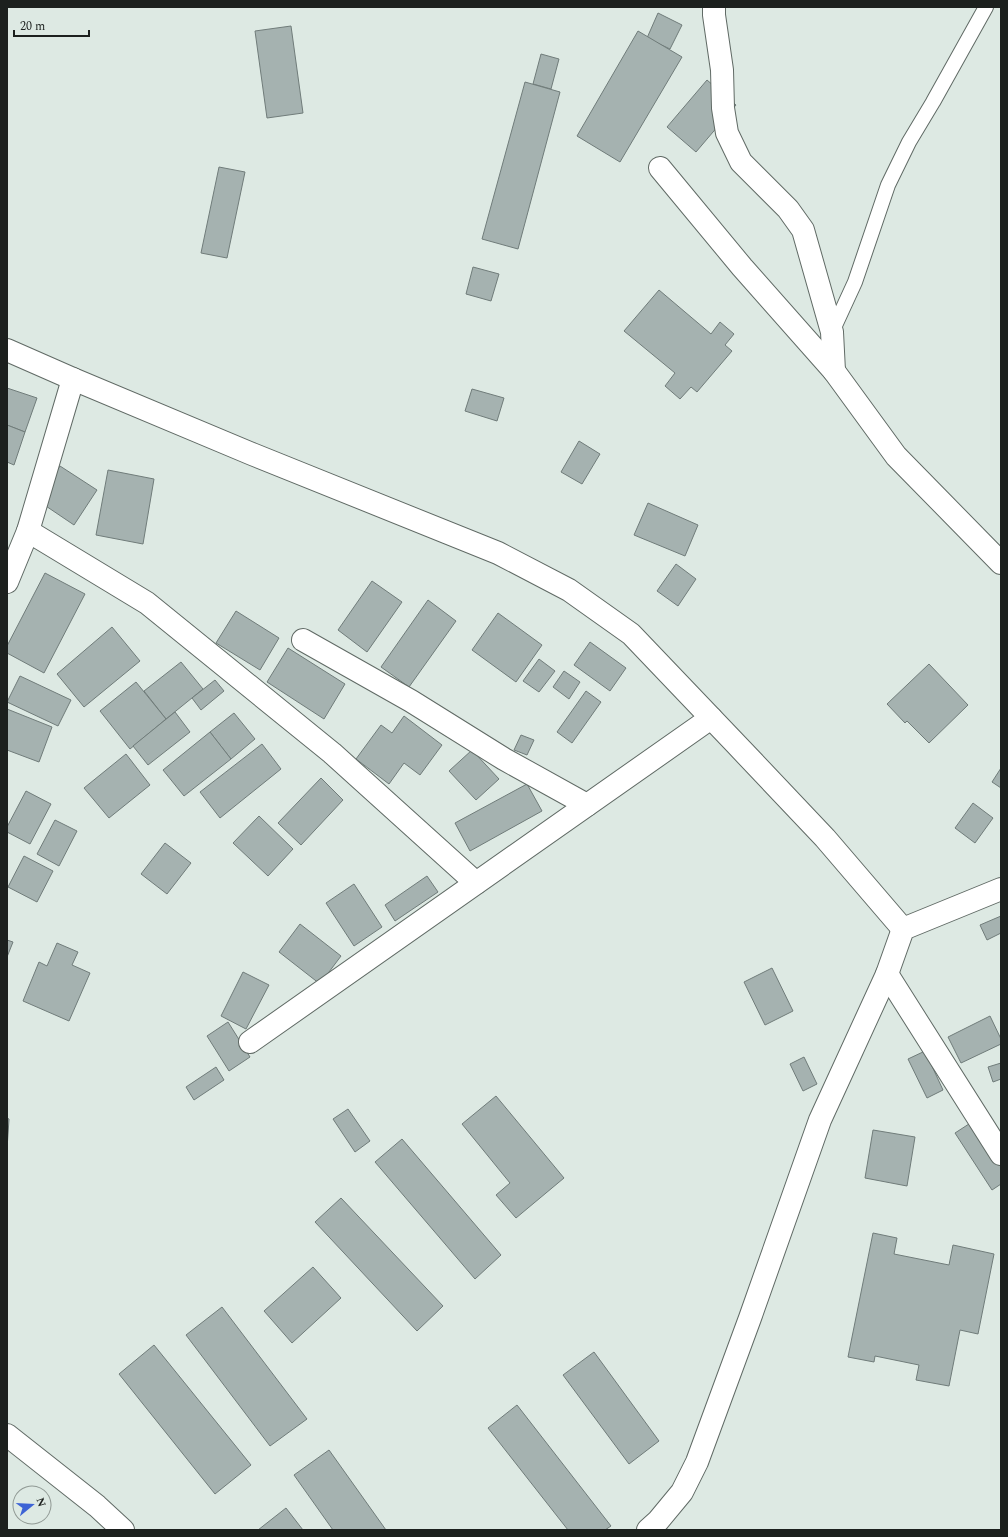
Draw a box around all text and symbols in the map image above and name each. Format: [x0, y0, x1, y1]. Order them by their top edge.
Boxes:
scale bar [14, 12, 89, 38]
text: 20 m [20, 17, 45, 36]
north arrow [12, 1485, 52, 1525]
text: N [32, 1495, 51, 1509]

